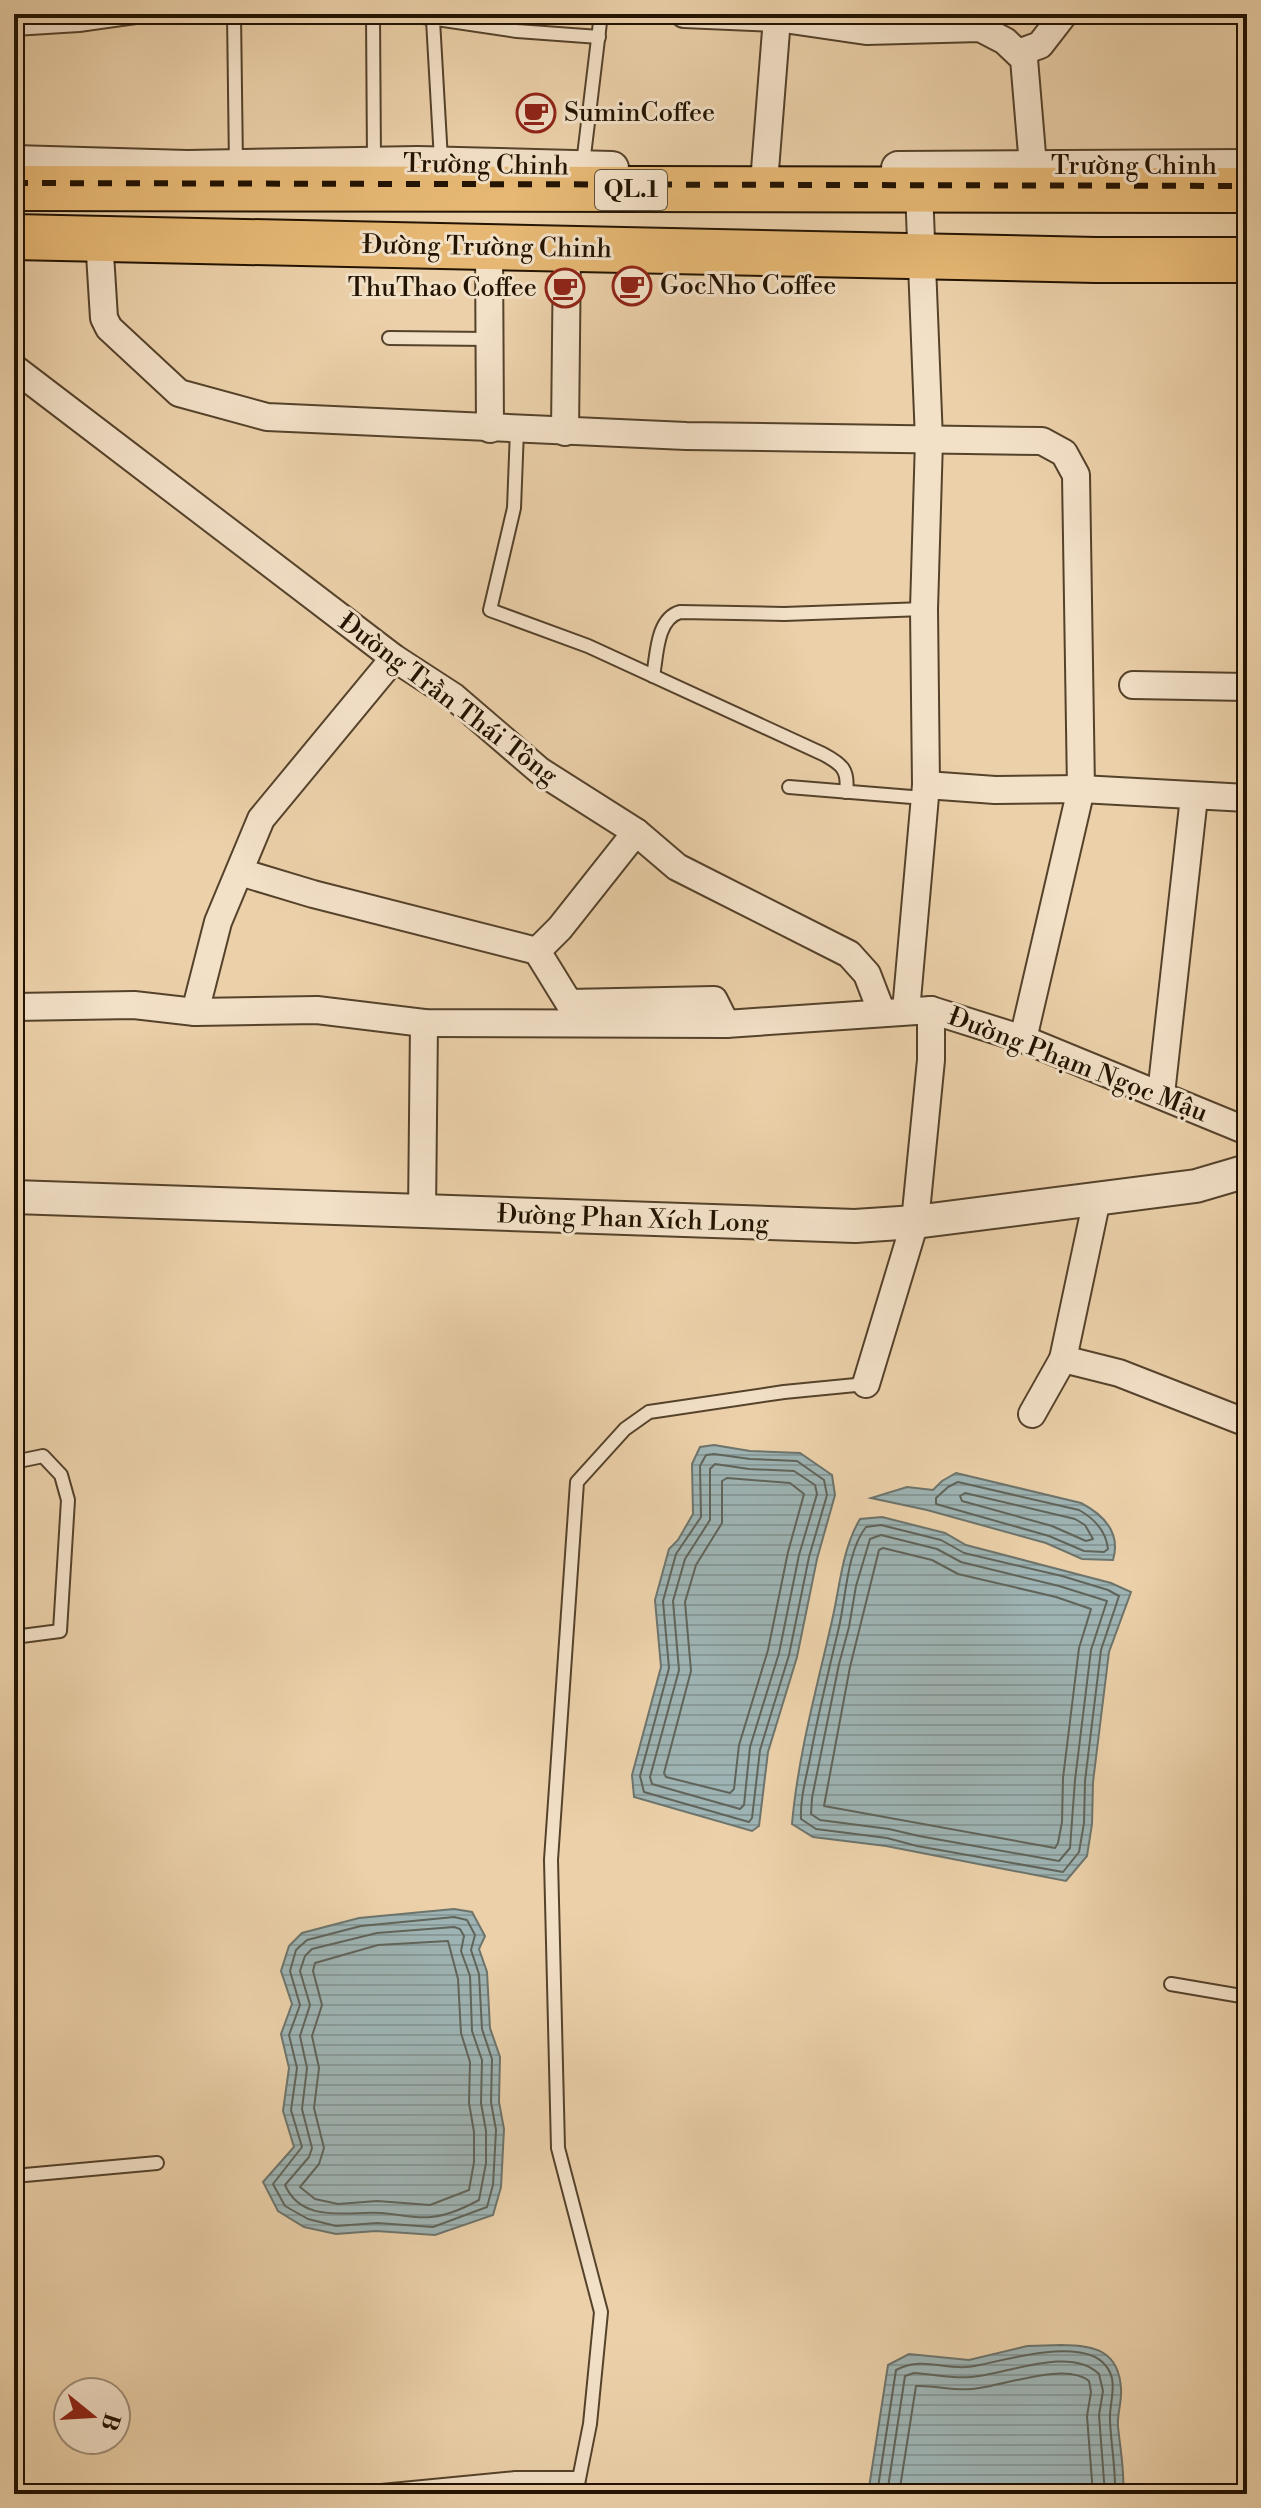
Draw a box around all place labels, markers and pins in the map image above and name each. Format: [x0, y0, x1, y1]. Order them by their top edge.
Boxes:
cafe icon: SuminCoffee [515, 92, 557, 134]
place label: SuminCoffee [564, 97, 715, 129]
cafe icon: GocNho Coffee [611, 265, 653, 307]
cafe icon: ThuThao Coffee [544, 267, 586, 309]
place label: GocNho Coffee [660, 270, 836, 302]
place label: ThuThao Coffee [348, 272, 537, 304]

